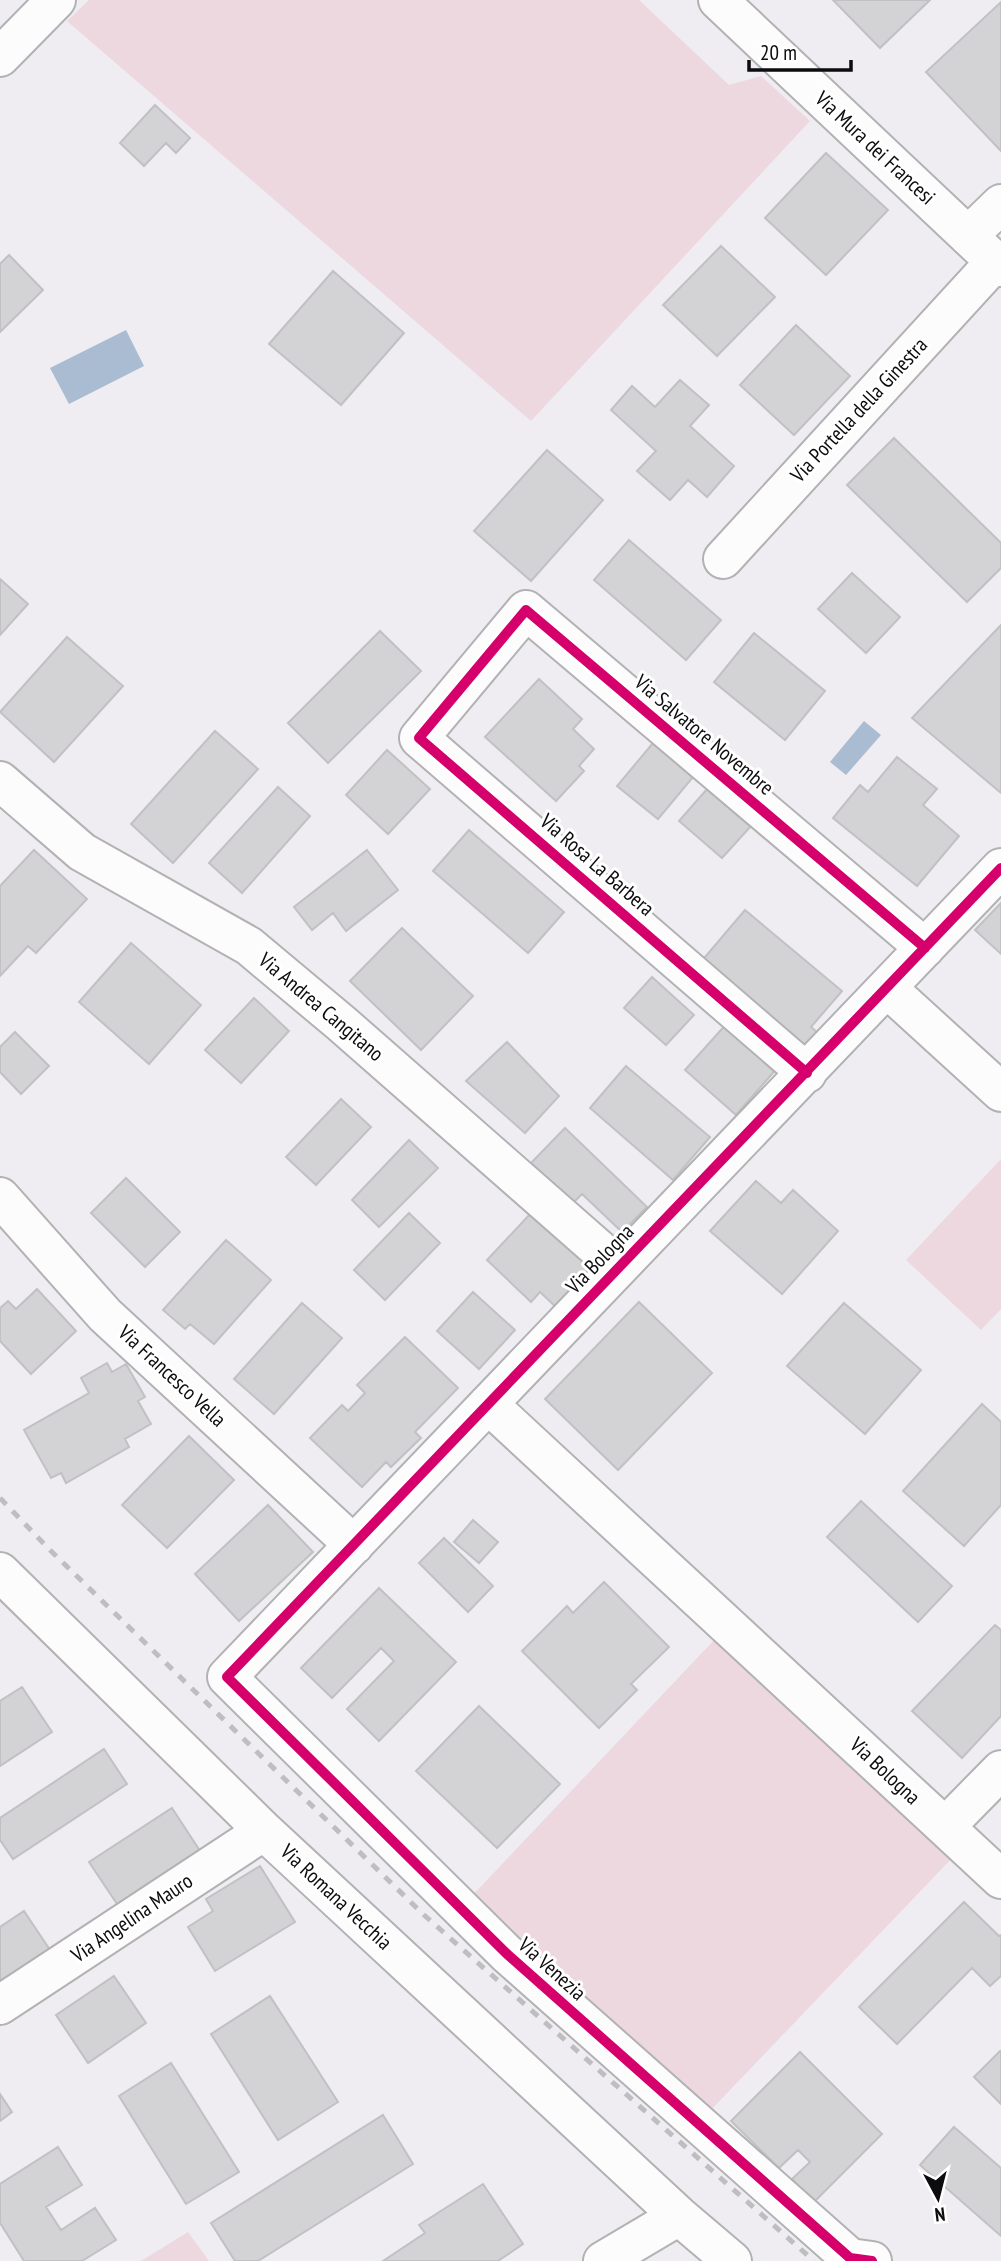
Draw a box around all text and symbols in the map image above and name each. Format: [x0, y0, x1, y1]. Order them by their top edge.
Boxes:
scale bar [749, 28, 850, 72]
text: 20 m [760, 39, 797, 66]
street label: Via Mura dei Francesi [809, 84, 941, 210]
street label: Via Portella della Ginestra [784, 332, 933, 489]
street label: Via Salvatore Novembre [628, 668, 780, 801]
street label: Via Rosa La Barbera [534, 807, 660, 922]
street label: Via Andrea Cangitano [252, 946, 389, 1067]
street label: Via Bologna [559, 1218, 639, 1300]
street label: Via Francesco Vella [112, 1318, 232, 1432]
street label: Via Bologna [844, 1730, 926, 1810]
street label: Via Romana Vecchia [274, 1837, 398, 1955]
street label: Via Angelina Mauro [65, 1867, 198, 1969]
street label: Via Venezia [512, 1930, 592, 2006]
north arrow [903, 2163, 973, 2233]
text: N [934, 2202, 947, 2227]

